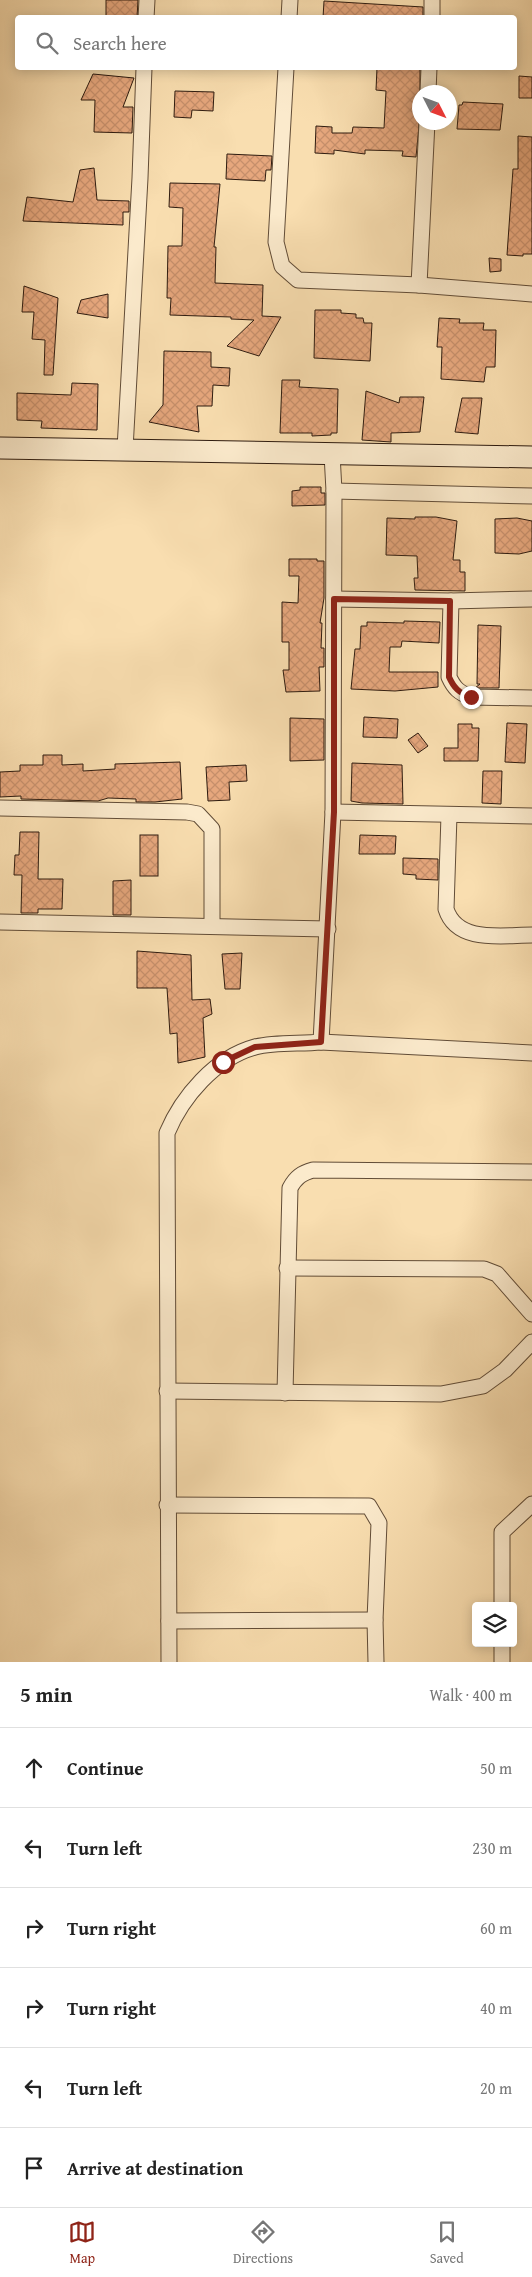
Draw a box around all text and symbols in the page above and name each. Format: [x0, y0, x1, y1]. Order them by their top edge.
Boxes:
search box [15, 15, 517, 70]
icon: search [33, 29, 61, 57]
text: Search here [73, 29, 167, 57]
north arrow [412, 85, 457, 130]
route end [460, 686, 483, 709]
route start [212, 1051, 235, 1074]
map controls [472, 1602, 517, 1647]
button: layers [472, 1602, 517, 1647]
text: 5 min [20, 1679, 72, 1710]
text: Walk · 400 m [429, 1683, 512, 1707]
icon: ahead [20, 1754, 48, 1782]
text: Continue [67, 1754, 144, 1782]
text: 50 m [480, 1756, 512, 1780]
icon: left [20, 1834, 48, 1862]
text: Turn left [67, 1834, 142, 1862]
text: 230 m [472, 1836, 512, 1860]
icon: right [20, 1914, 48, 1942]
text: Turn right [67, 1914, 156, 1942]
text: 60 m [480, 1916, 512, 1940]
icon: right [20, 1994, 48, 2022]
text: Turn right [67, 1994, 156, 2022]
text: 40 m [480, 1996, 512, 2020]
icon: left [20, 2074, 48, 2102]
text: Turn left [67, 2074, 142, 2102]
text: 20 m [480, 2076, 512, 2100]
icon: arrive [20, 2154, 48, 2182]
text: Arrive at destination [67, 2154, 243, 2182]
tab: Map [68, 2218, 96, 2268]
tab: Directions [233, 2218, 293, 2268]
tab: Saved [430, 2218, 464, 2268]

